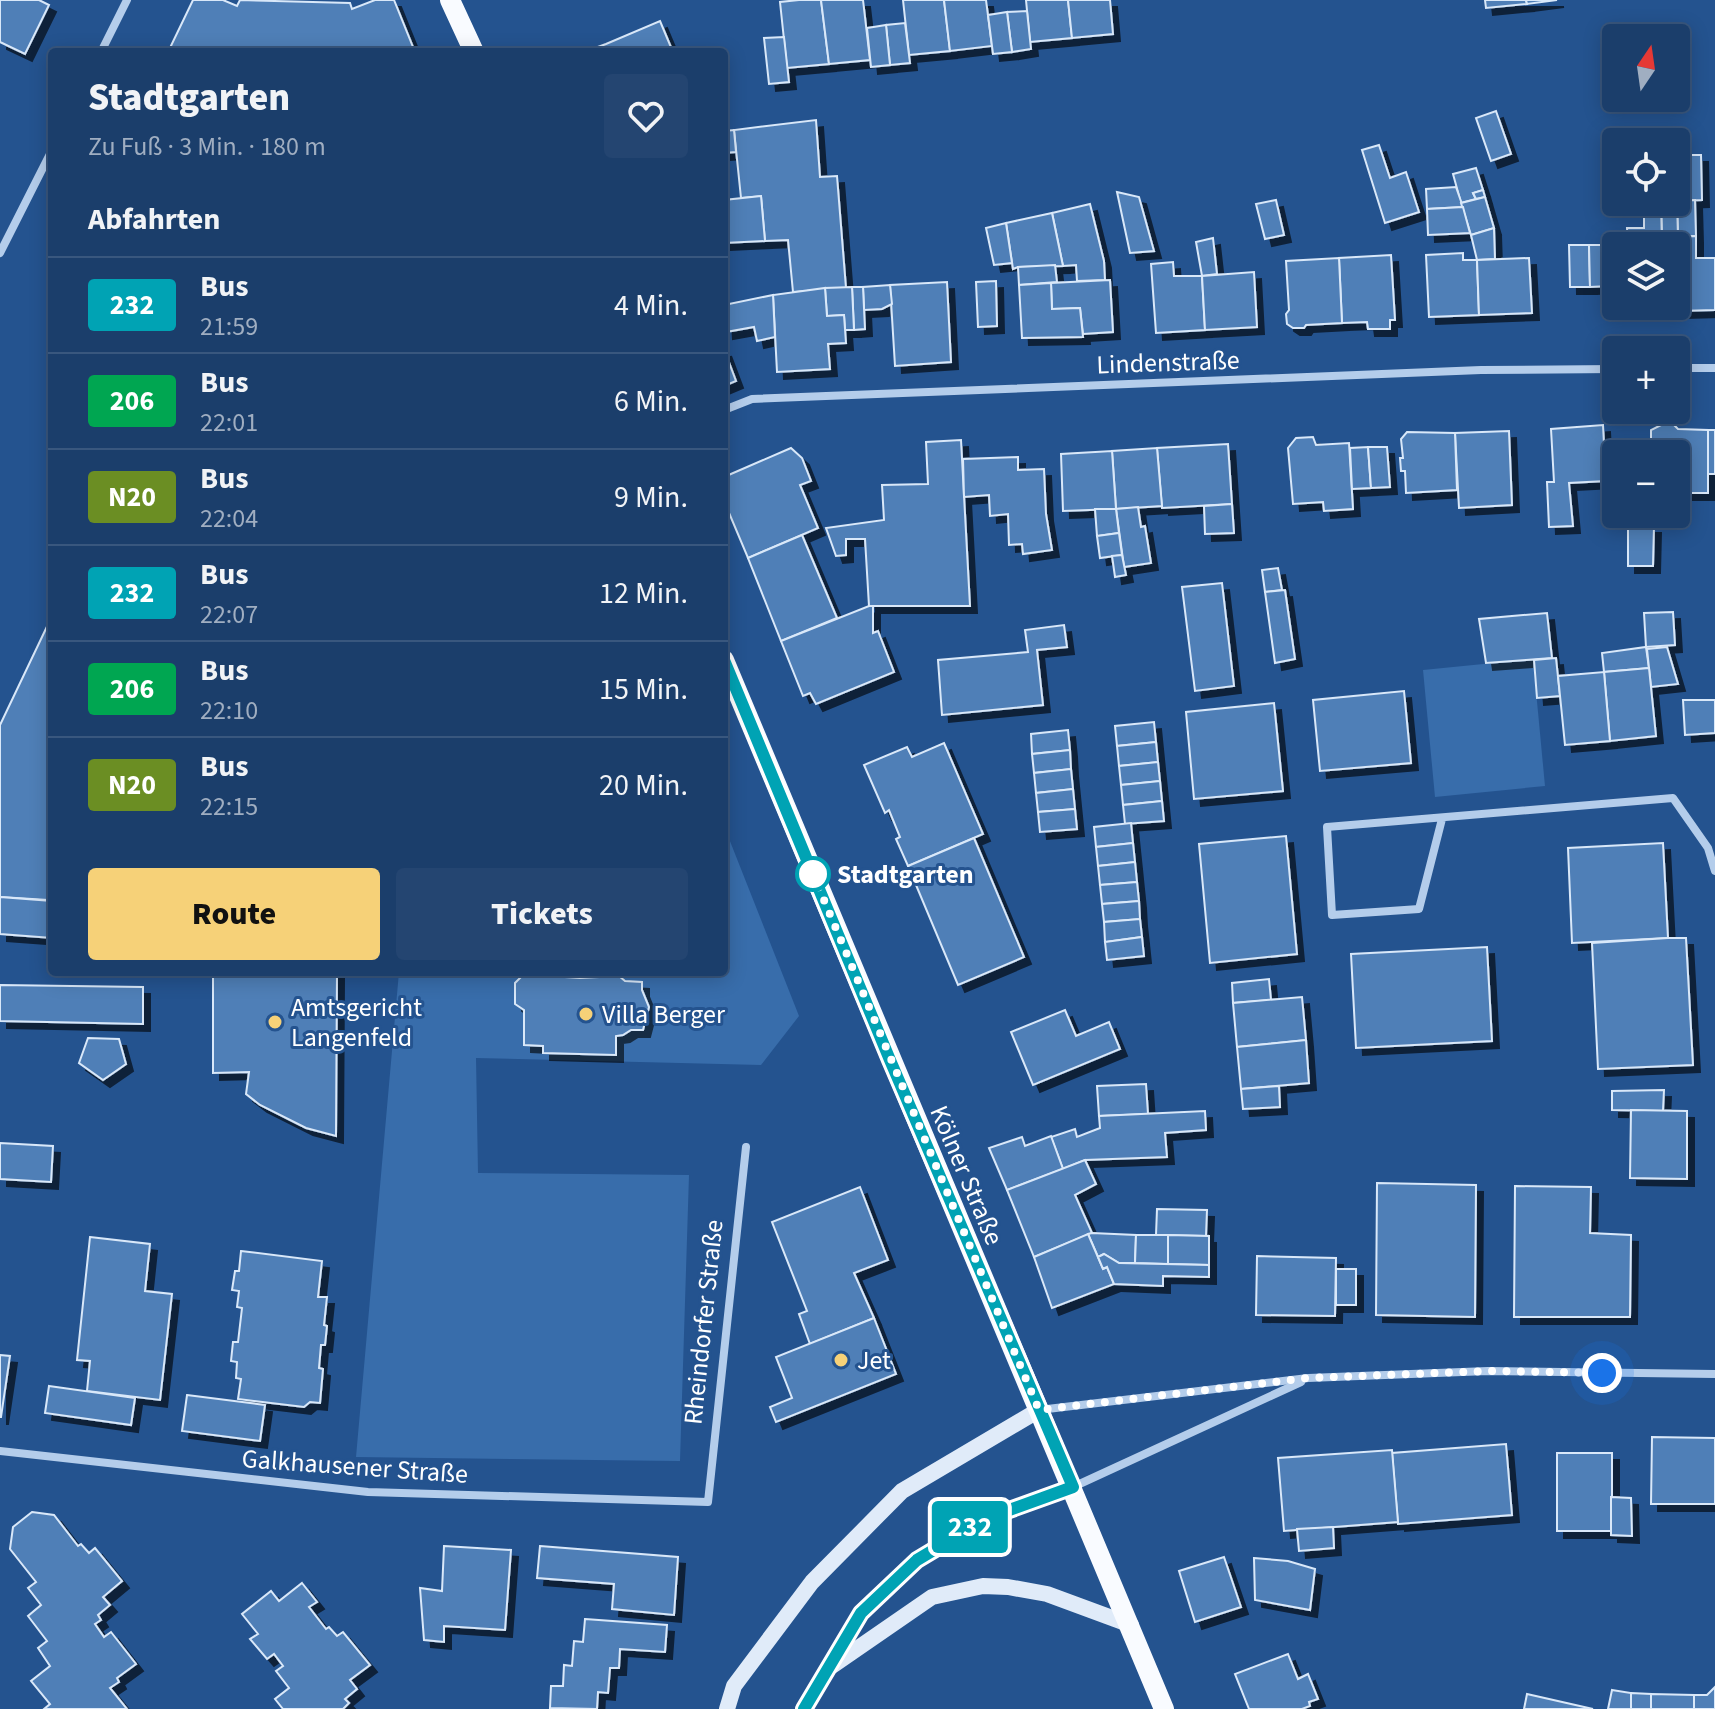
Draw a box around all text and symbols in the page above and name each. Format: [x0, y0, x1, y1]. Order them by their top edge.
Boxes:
north arrow [1602, 24, 1690, 112]
map controls [1602, 24, 1690, 528]
text: Stadtgarten [88, 71, 290, 125]
button: heart [604, 74, 688, 158]
text: Zu Fuß · 3 Min. · 180 m [88, 128, 326, 165]
button: locate [1602, 128, 1690, 216]
text: Abfahrten [88, 198, 220, 241]
button: layers [1602, 232, 1690, 320]
text: Bus [200, 265, 248, 308]
text: 4 Min. [614, 284, 688, 327]
text: 232 [110, 285, 154, 325]
text: 21:59 [200, 308, 258, 345]
button: + [1602, 336, 1690, 424]
street label: Lindenstraße [1096, 342, 1240, 383]
text: Bus [200, 361, 248, 404]
text: 6 Min. [614, 380, 688, 423]
text: 206 [110, 381, 154, 421]
text: 22:01 [200, 404, 258, 441]
button: − [1602, 440, 1690, 528]
text: Bus [200, 457, 248, 500]
text: 9 Min. [614, 476, 688, 519]
text: N20 [108, 477, 156, 517]
text: 22:04 [200, 500, 258, 537]
text: Bus [200, 553, 248, 596]
text: 12 Min. [599, 572, 688, 615]
text: 232 [110, 573, 154, 613]
text: 22:07 [200, 596, 258, 633]
text: Bus [200, 649, 248, 692]
text: 15 Min. [599, 668, 688, 711]
text: 206 [110, 669, 154, 709]
text: 22:10 [200, 692, 258, 729]
text: Bus [200, 745, 248, 788]
text: 20 Min. [599, 764, 688, 807]
text: N20 [108, 765, 156, 805]
text: 22:15 [200, 788, 258, 825]
place label: Stadtgarten [837, 856, 974, 893]
marker: Stadtgarten [796, 857, 830, 891]
button: Route [88, 868, 380, 960]
button: Tickets [396, 868, 688, 960]
place label: Amtsgericht Langenfeld [291, 989, 422, 1056]
place label: Villa Berger [602, 996, 726, 1033]
marker: Villa Berger [577, 1005, 595, 1023]
marker: Amtsgericht Langenfeld [266, 1013, 284, 1031]
street label: Kölner Straße [921, 1100, 1013, 1251]
street label: Rheindorfer Straße [674, 1218, 733, 1426]
place label: Jet [857, 1342, 891, 1379]
marker: Jet [832, 1351, 850, 1369]
your location [1582, 1353, 1622, 1393]
street label: Galkhausener Straße [241, 1440, 469, 1493]
line badge: 232 [924, 1501, 1016, 1553]
text: 232 [948, 1507, 992, 1547]

